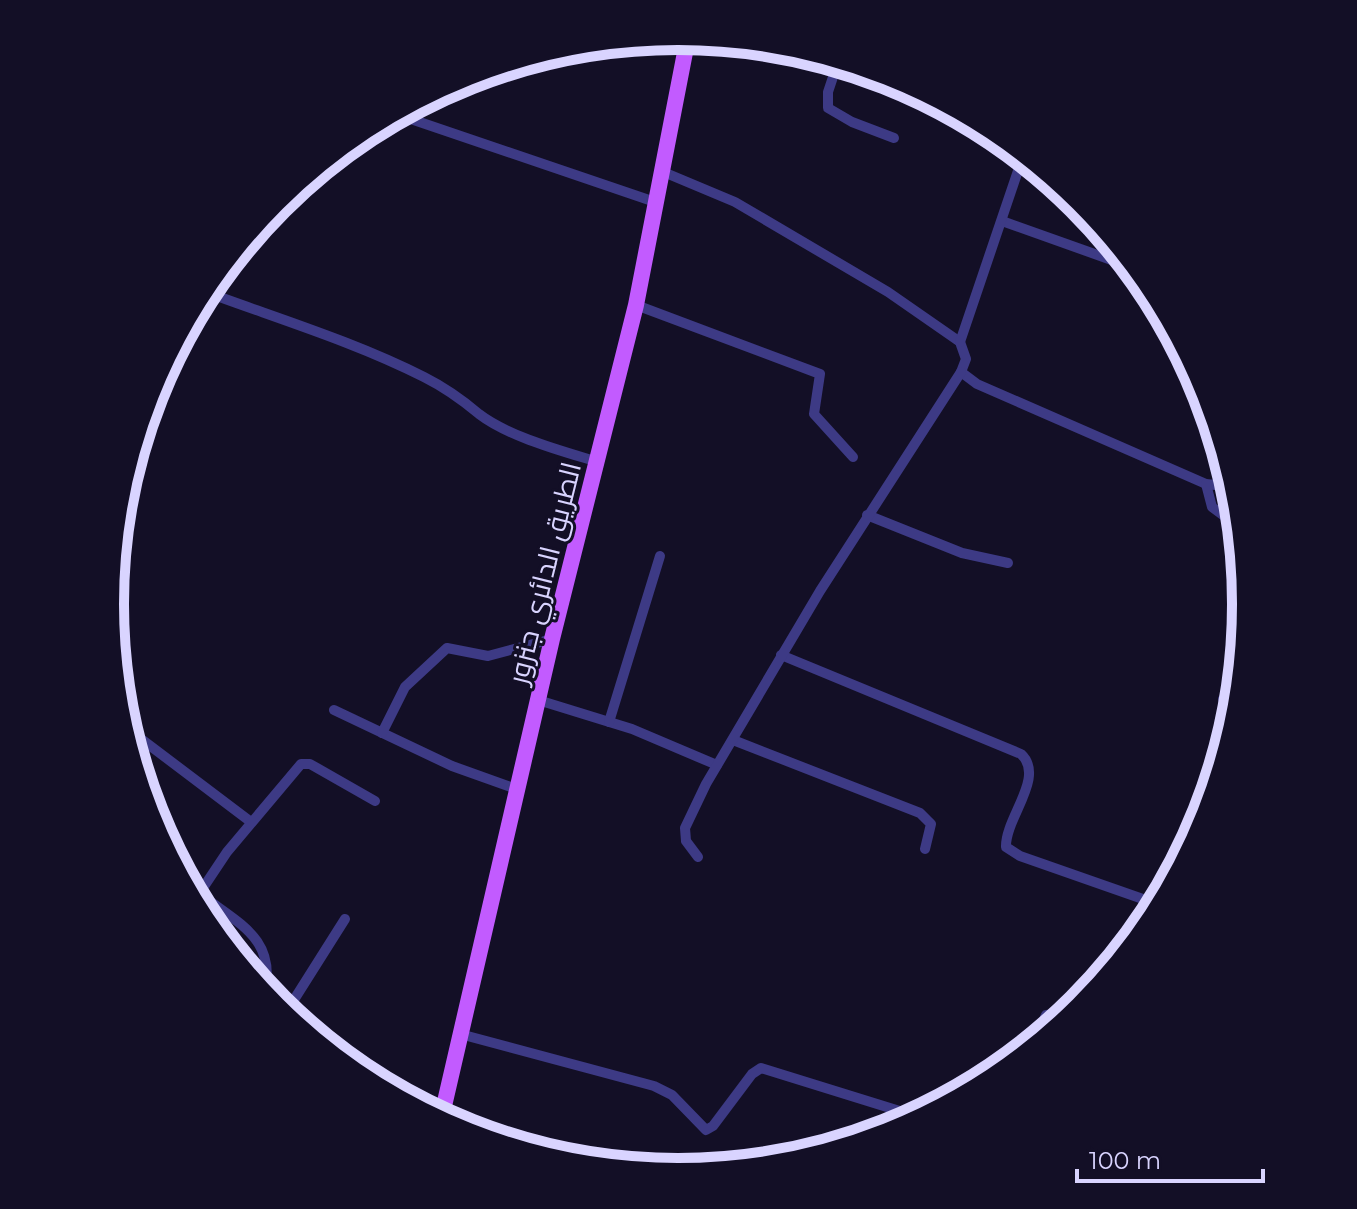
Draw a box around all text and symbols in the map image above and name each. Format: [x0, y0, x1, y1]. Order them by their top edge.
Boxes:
street label: الطريق الدائري جنزور [499, 458, 593, 691]
scale bar [1077, 1133, 1263, 1183]
text: 100 m [1089, 1146, 1161, 1175]

